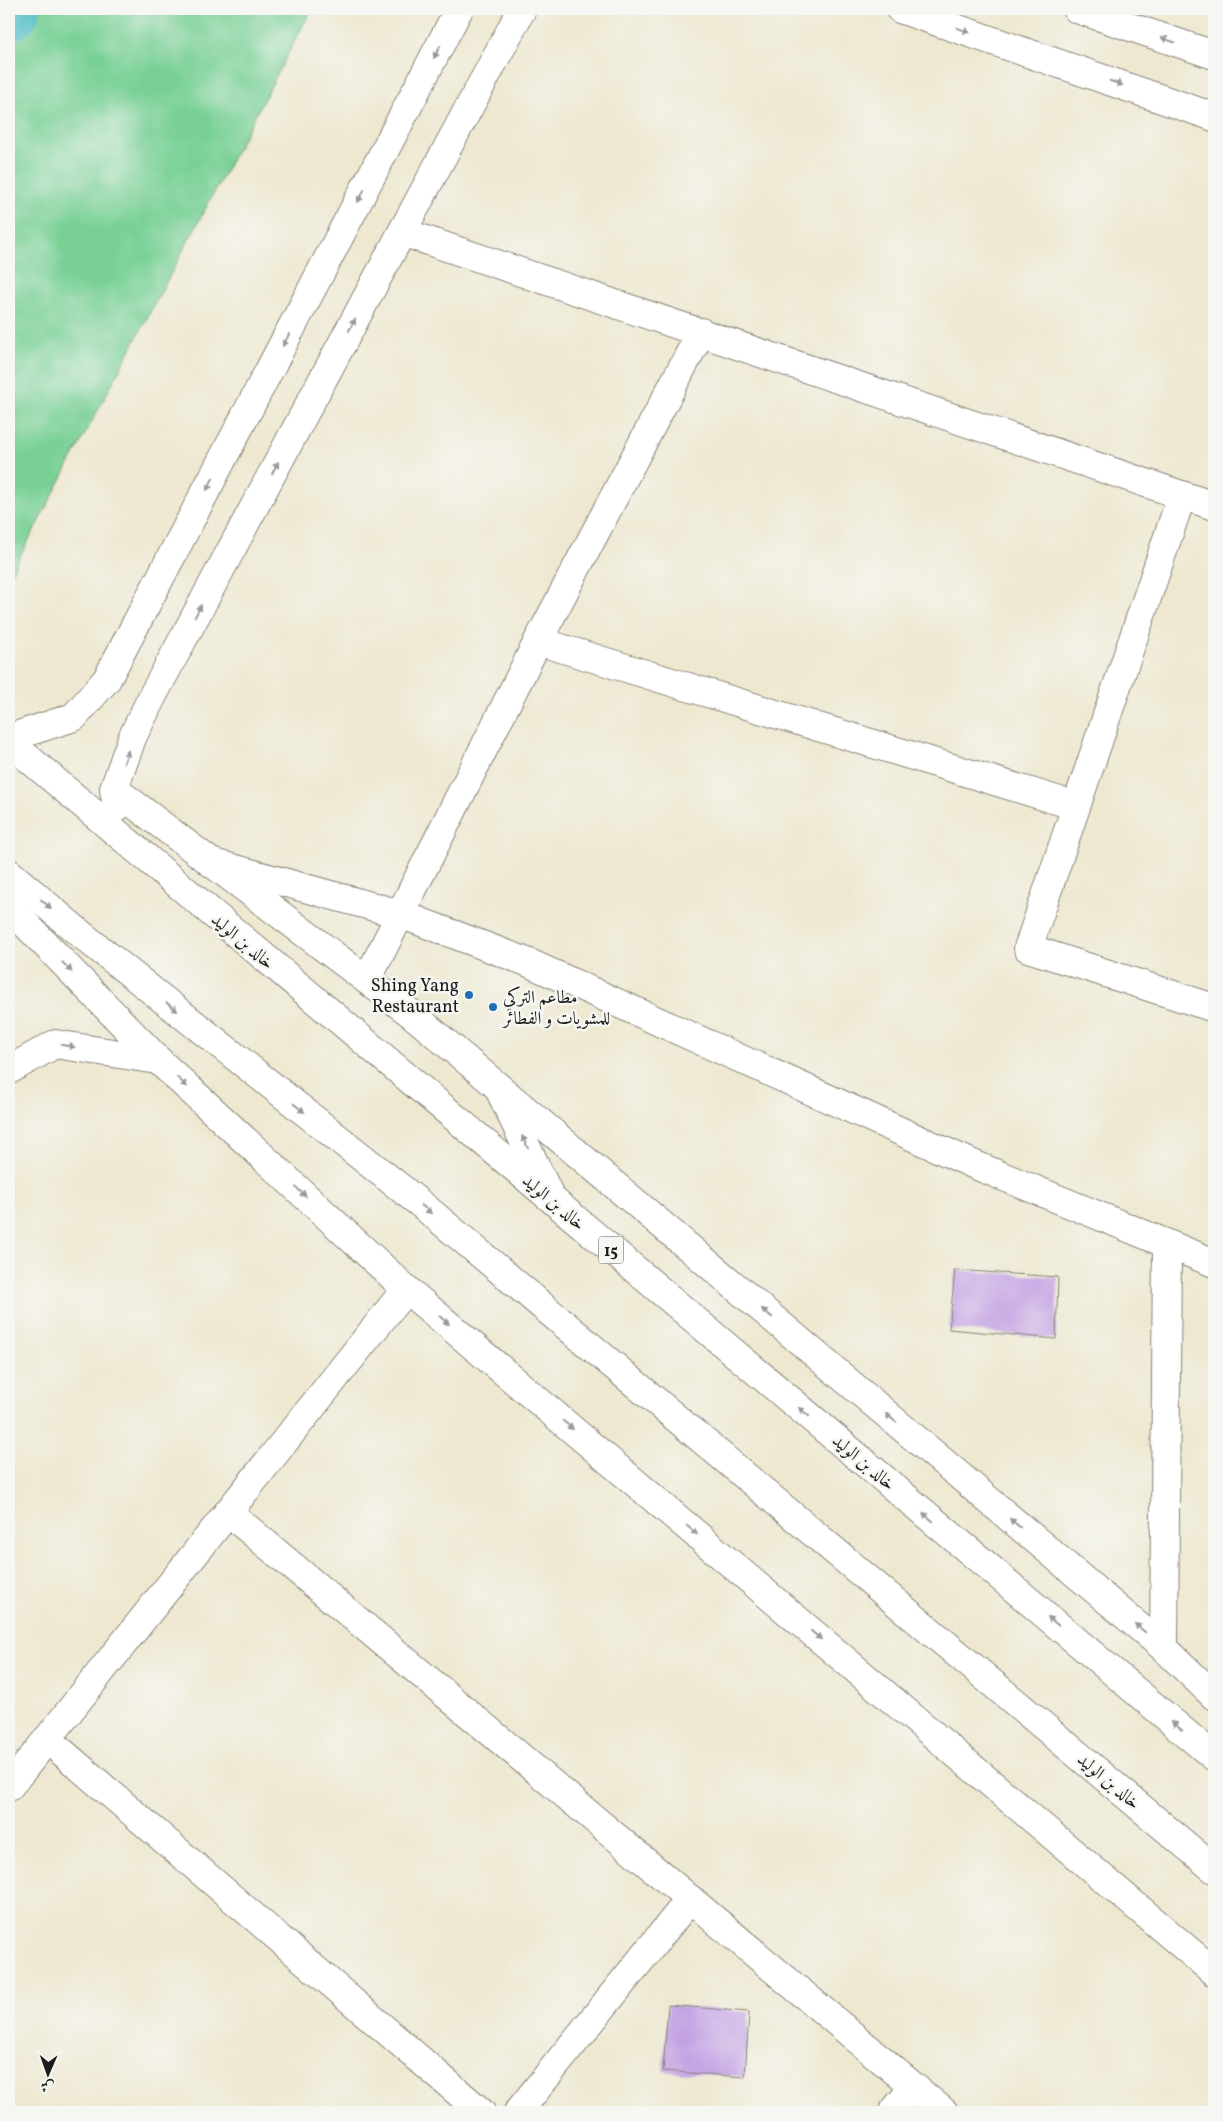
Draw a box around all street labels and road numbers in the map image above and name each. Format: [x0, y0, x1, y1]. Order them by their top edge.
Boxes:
street label: خالد بن الوليد [205, 908, 279, 976]
street label: خالد بن الوليد [516, 1169, 590, 1237]
road number: 15 [598, 1236, 624, 1264]
street label: خالد بن الوليد [826, 1429, 900, 1497]
street label: خالد بن الوليد [1071, 1748, 1145, 1816]

